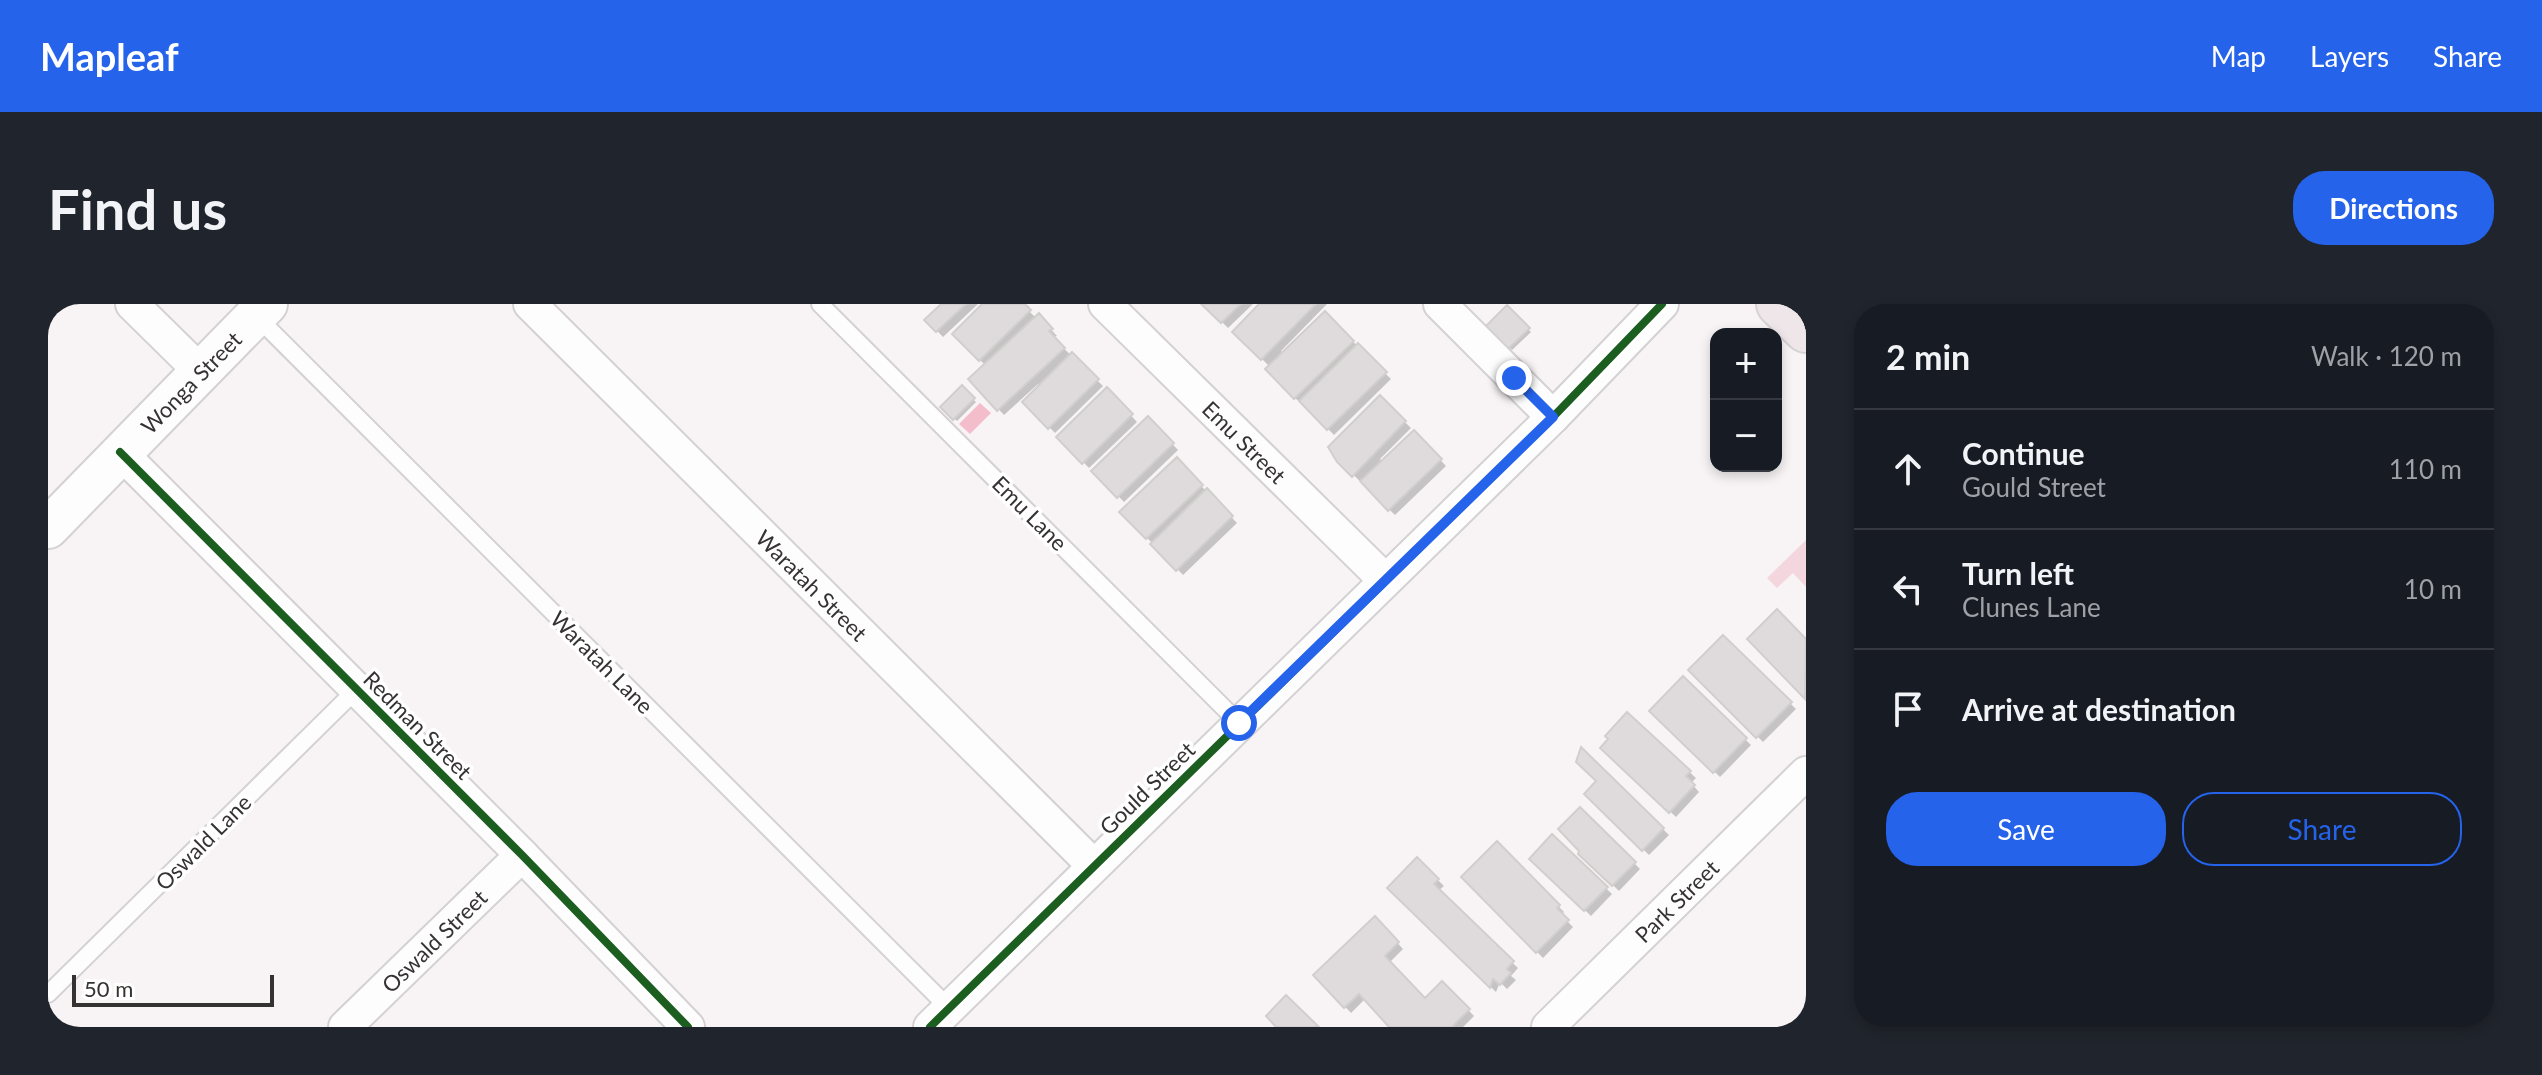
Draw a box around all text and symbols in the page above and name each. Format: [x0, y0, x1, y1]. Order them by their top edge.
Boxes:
text: Mapleaf [40, 33, 179, 79]
text: Map [2211, 39, 2266, 73]
text: Layers [2310, 39, 2389, 73]
text: Share [2433, 39, 2502, 73]
button: Directions [2293, 171, 2494, 245]
text: Find us [48, 175, 227, 242]
street label: Wonga Street [135, 325, 247, 439]
map controls [1710, 328, 1782, 472]
button: + [1710, 328, 1782, 400]
text: 2 min [1886, 336, 1970, 377]
text: Walk · 120 m [2311, 340, 2462, 372]
route end [1496, 360, 1532, 396]
street label: Emu Street [1197, 395, 1292, 489]
button: − [1710, 400, 1782, 472]
text: Continue [1962, 435, 2085, 471]
icon: ahead [1886, 447, 1930, 491]
text: 110 m [2389, 453, 2462, 485]
street label: Emu Lane [987, 470, 1073, 556]
text: Gould Street [1962, 471, 2106, 503]
street label: Waratah Street [751, 524, 873, 646]
text: Turn left [1962, 555, 2074, 591]
icon: left [1886, 567, 1930, 611]
text: 10 m [2404, 573, 2462, 605]
text: Clunes Lane [1962, 591, 2101, 623]
street label: Waratah Lane [545, 605, 659, 719]
street label: Redman Street [358, 665, 478, 785]
icon: arrive [1886, 687, 1930, 731]
text: Arrive at destination [1962, 691, 2236, 727]
route start [1221, 705, 1257, 741]
street label: Gould Street [1094, 736, 1200, 840]
street label: Oswald Lane [150, 789, 256, 895]
button: Save [1886, 792, 2166, 866]
button: Share [2182, 792, 2462, 866]
street label: Park Street [1629, 854, 1724, 948]
street label: Oswald Street [376, 883, 492, 998]
scale bar [72, 971, 274, 1007]
text: 50 m [84, 975, 133, 1002]

